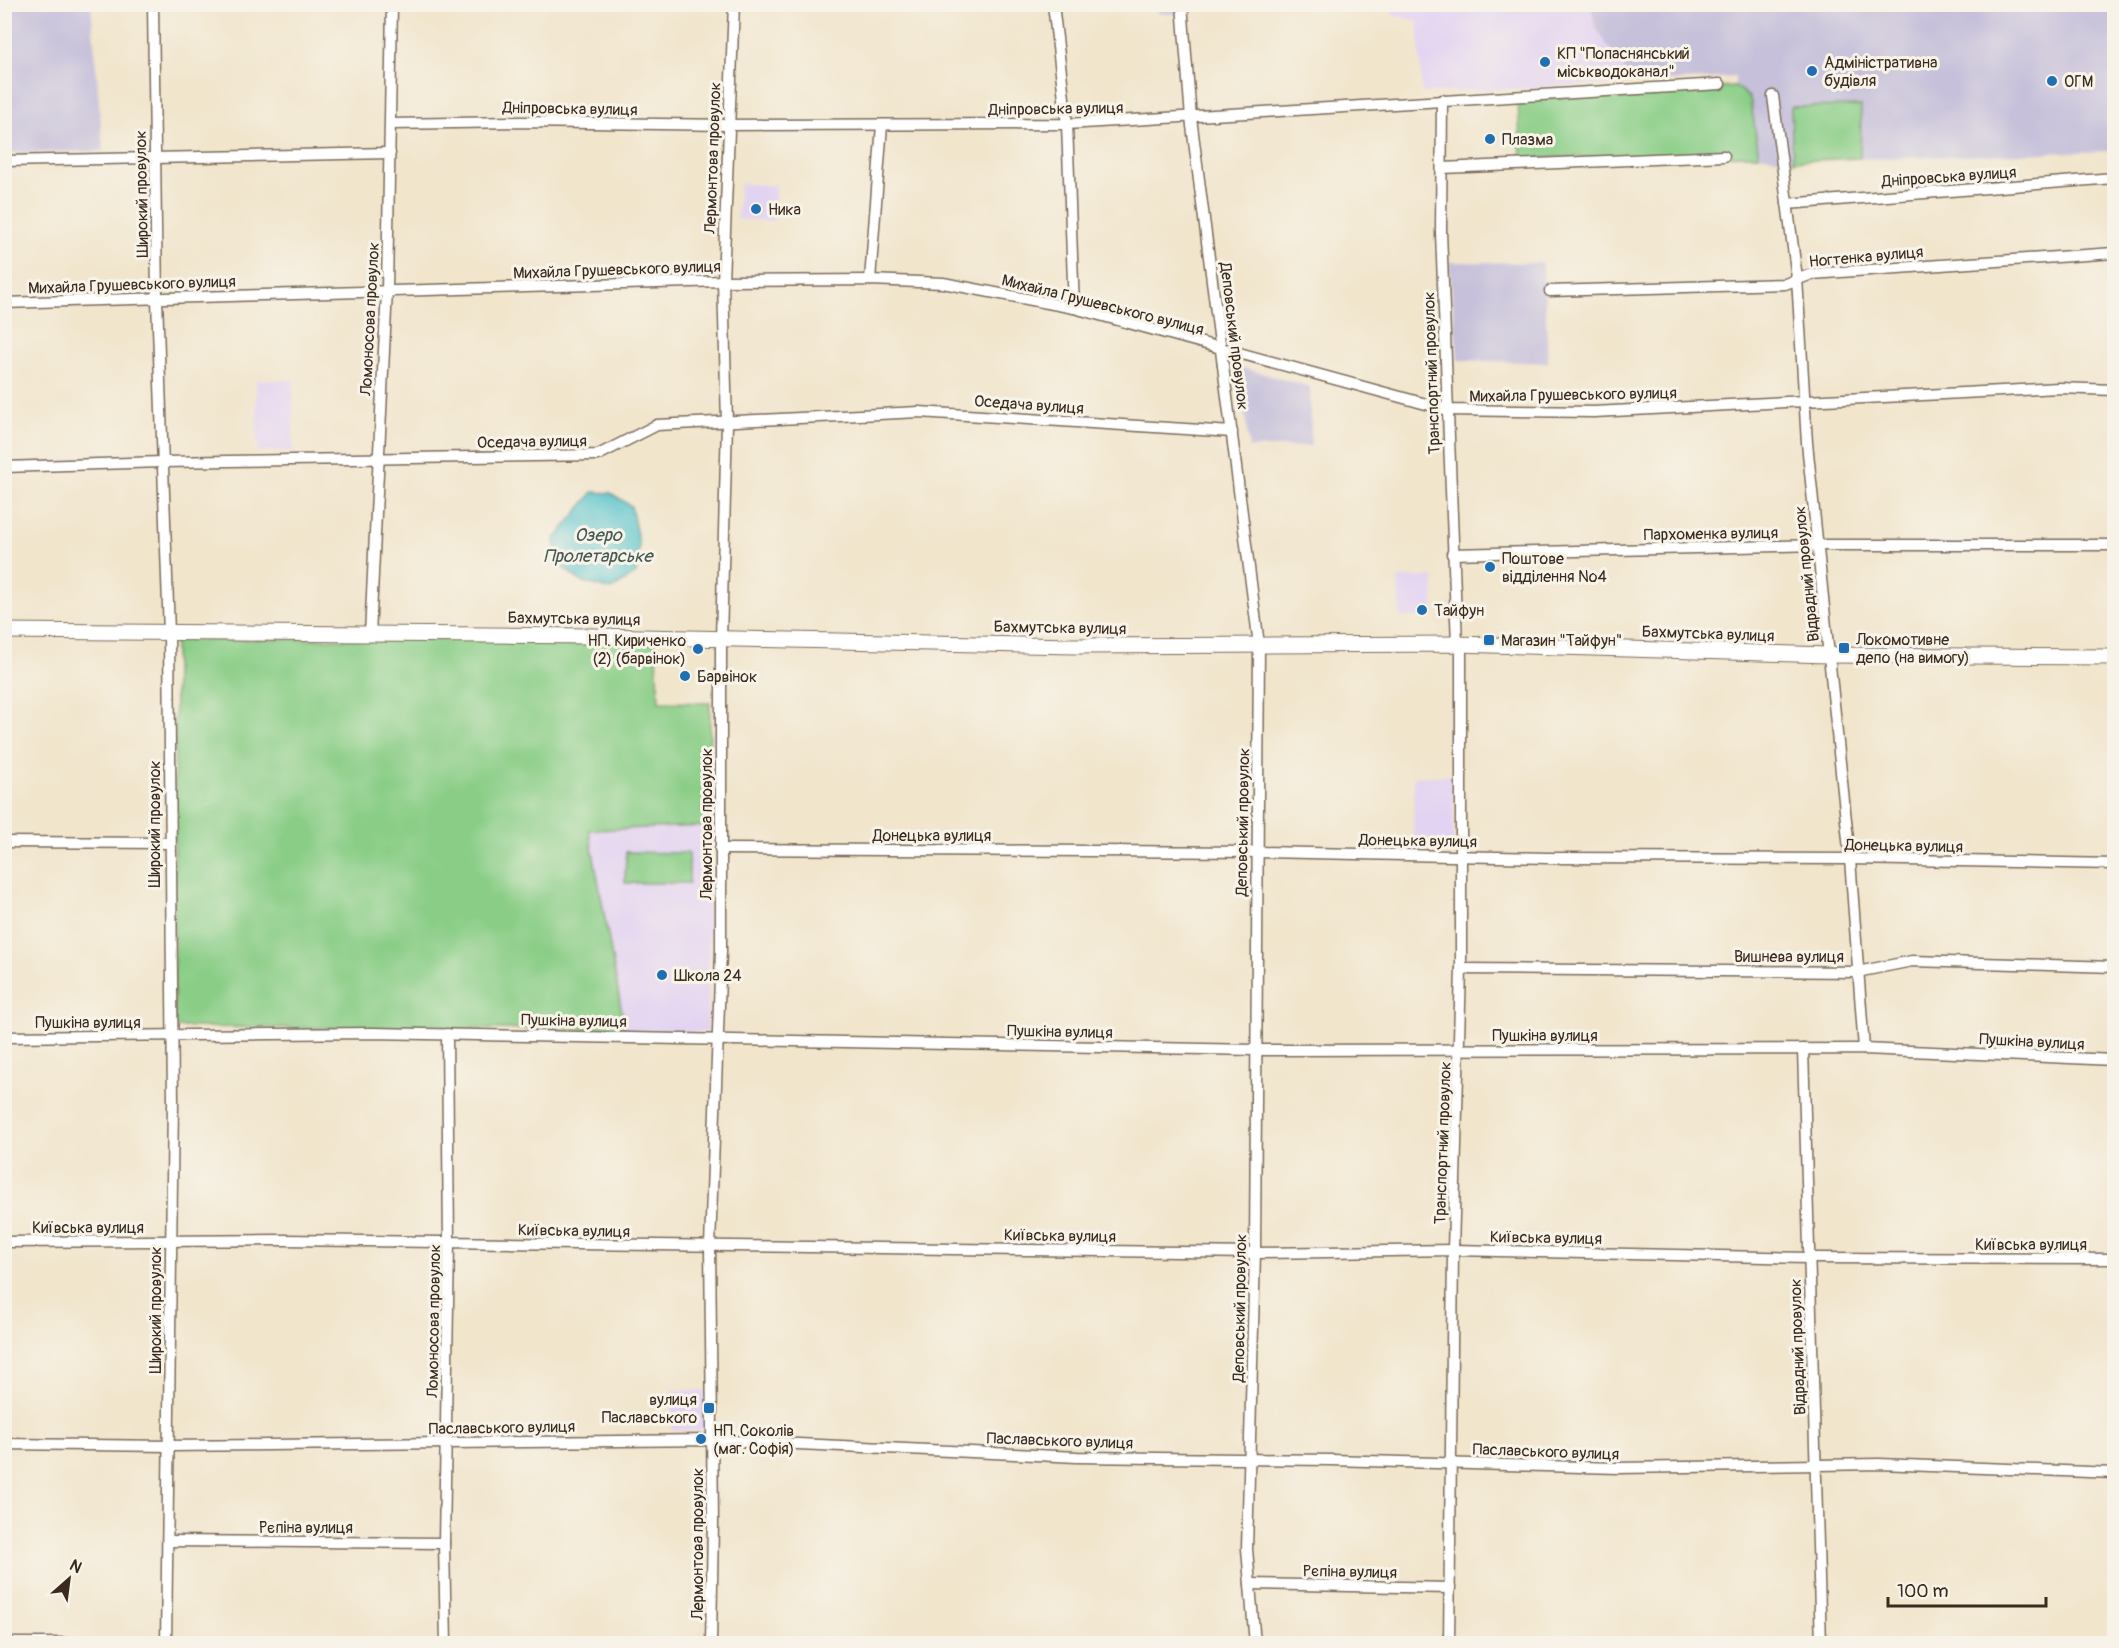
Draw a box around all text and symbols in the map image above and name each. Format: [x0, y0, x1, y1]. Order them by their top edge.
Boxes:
place label: КП "Попаснянський міськводоканал" [1557, 44, 1690, 82]
place label: Адміністративна будівля [1824, 53, 1937, 91]
marker: КП "Попаснянський міськводоканал" [1538, 55, 1552, 69]
marker: Адміністративна будівля [1805, 64, 1819, 78]
place label: ОГМ [2064, 72, 2093, 92]
marker: ОГМ [2045, 74, 2059, 88]
street label: Лермонтова провулок [700, 82, 726, 235]
street label: Дніпровська вулиця [501, 98, 638, 120]
street label: Дніпровська вулиця [987, 98, 1124, 120]
street label: Широкий провулок [131, 130, 153, 258]
place label: Плазма [1502, 130, 1553, 150]
marker: Плазма [1483, 132, 1497, 146]
street label: Дніпровська вулиця [1880, 162, 2017, 192]
place label: Ника [768, 200, 801, 220]
marker: Ника [749, 202, 763, 216]
street label: Ломоносова провулок [356, 242, 384, 397]
street label: Ногтенка вулиця [1808, 242, 1924, 272]
street label: Михайла Грушевського вулиця [513, 256, 721, 284]
street label: Деповський провулок [1215, 260, 1253, 411]
street label: Михайла Грушевського вулиця [999, 270, 1206, 340]
street label: Михайла Грушевського вулиця [28, 271, 236, 299]
street label: Транспортний провулок [1419, 291, 1445, 455]
street label: Михайла Грушевського вулиця [1469, 383, 1677, 407]
street label: Оседача вулиця [973, 391, 1085, 419]
street label: Оседача вулиця [477, 431, 587, 453]
street label: Відрадний провулок [1790, 505, 1824, 643]
street label: Пархоменка вулиця [1644, 523, 1778, 545]
water label: Озеро Пролетарське [544, 524, 655, 568]
place label: Поштове відділення №4 [1502, 549, 1607, 587]
marker: Поштове відділення №4 [1483, 560, 1497, 574]
place label: Тайфун [1434, 601, 1484, 621]
marker: Тайфун [1415, 603, 1429, 617]
street label: Бахмутська вулиця [507, 608, 641, 630]
street label: Бахмутська вулиця [993, 617, 1127, 639]
street label: Бахмутська вулиця [1641, 622, 1775, 646]
place label: Локомотивне депо (на вимогу) [1855, 630, 1970, 668]
place label: НП. Кириченко (2) (барвінок) [588, 631, 686, 669]
place label: Магазин "Тайфун" [1501, 631, 1622, 651]
marker: Магазин "Тайфун" [1482, 633, 1496, 647]
marker: Локомотивне депо (на вимогу) [1837, 641, 1851, 655]
marker: НП. Кириченко (2) (барвінок) [691, 642, 705, 656]
place label: Барвінок [697, 667, 757, 687]
marker: Барвінок [678, 669, 692, 683]
street label: Лермонтова провулок [697, 748, 717, 901]
street label: Деповський провулок [1232, 748, 1254, 897]
street label: Широкий провулок [145, 760, 165, 888]
street label: Донецька вулиця [872, 826, 991, 846]
street label: Донецька вулиця [1358, 830, 1477, 852]
street label: Донецька вулиця [1844, 835, 1963, 857]
street label: Вишнева вулиця [1734, 947, 1844, 967]
place label: Школа 24 [674, 966, 742, 986]
marker: Школа 24 [655, 968, 669, 982]
street label: Пушкіна вулиця [521, 1010, 627, 1032]
street label: Пушкіна вулиця [35, 1013, 141, 1033]
street label: Пушкіна вулиця [1007, 1021, 1113, 1043]
street label: Пушкіна вулиця [1492, 1026, 1598, 1046]
street label: Пушкіна вулиця [1979, 1029, 2085, 1055]
street label: Транспортний провулок [1430, 1061, 1456, 1225]
street label: Київська вулиця [32, 1218, 144, 1238]
street label: Київська вулиця [518, 1220, 630, 1242]
street label: Київська вулиця [1004, 1225, 1116, 1247]
street label: Київська вулиця [1490, 1227, 1602, 1249]
street label: Деповський провулок [1229, 1234, 1251, 1383]
street label: Київська вулиця [1975, 1235, 2087, 1255]
street label: Ломоносова провулок [423, 1244, 445, 1399]
street label: Широкий провулок [146, 1246, 166, 1374]
street label: Відрадний провулок [1786, 1278, 1810, 1416]
place label: вулиця Паславського [602, 1390, 697, 1428]
marker: вулиця Паславського [702, 1401, 716, 1415]
street label: Паславського вулиця [429, 1417, 575, 1439]
place label: НП. Соколів (маг. Софія) [713, 1421, 794, 1459]
street label: Паславського вулиця [986, 1428, 1134, 1454]
marker: НП. Соколів (маг. Софія) [694, 1432, 708, 1446]
street label: Паславського вулиця [1472, 1439, 1620, 1465]
street label: Лермонтова провулок [688, 1468, 708, 1621]
street label: Рєпіна вулиця [259, 1518, 353, 1538]
north arrow [39, 1549, 99, 1609]
text: N [66, 1555, 85, 1578]
street label: Рєпіна вулиця [1303, 1561, 1397, 1583]
scale bar [1888, 1570, 2046, 1608]
text: 100 m [1897, 1580, 1949, 1603]

